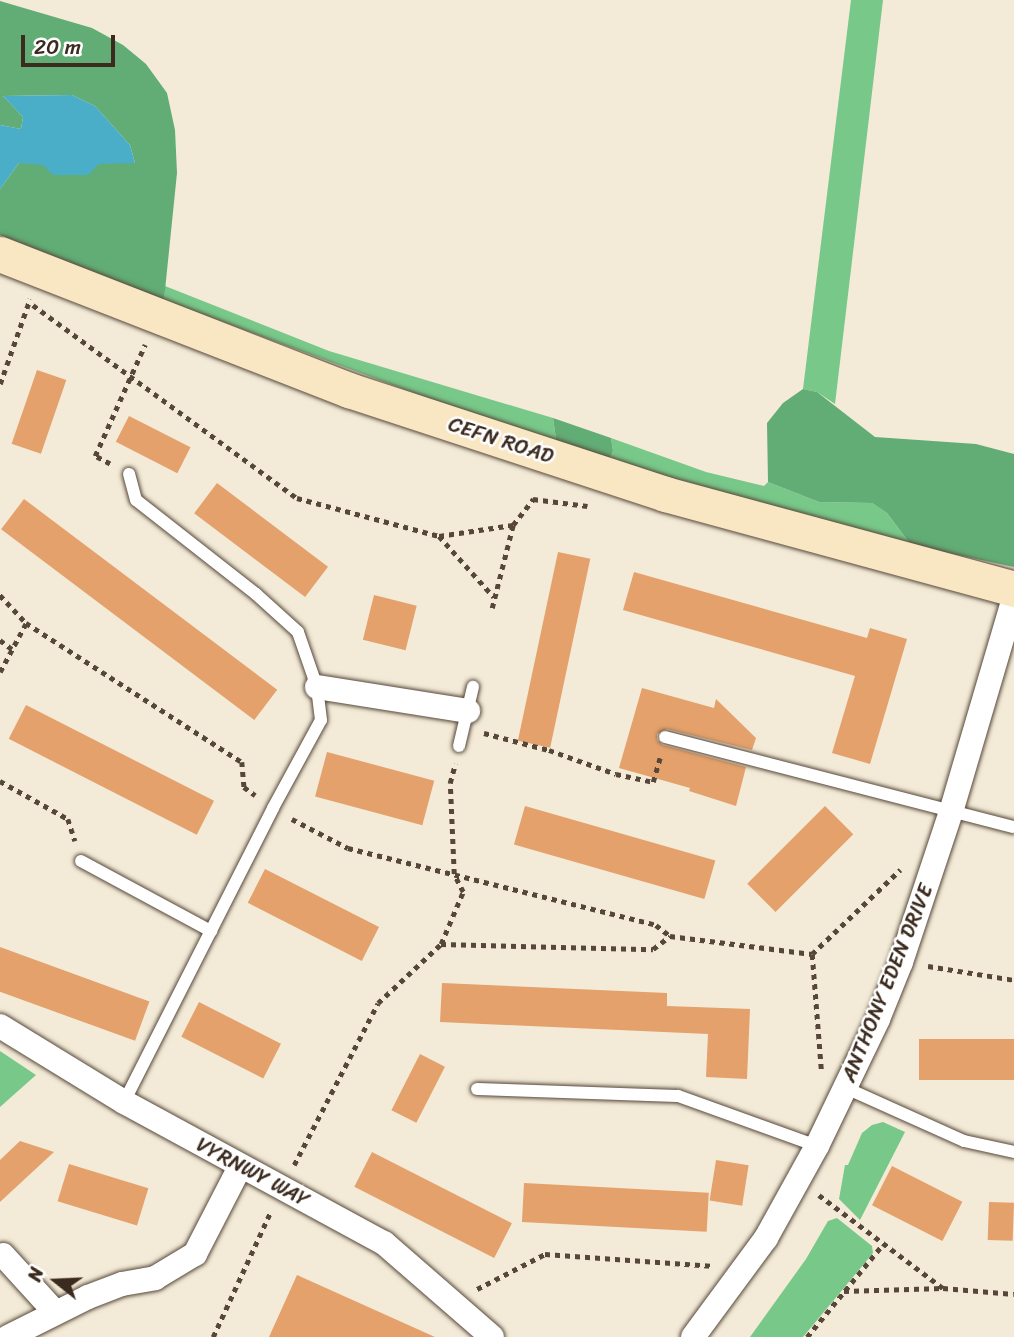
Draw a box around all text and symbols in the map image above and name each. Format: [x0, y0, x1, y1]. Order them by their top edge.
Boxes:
scale bar [24, 21, 119, 65]
text: 20 m [34, 28, 81, 66]
street label: CEFN ROAD [445, 411, 557, 469]
street label: ANTHONY EDEN DRIVE [835, 879, 939, 1087]
street label: VYRNWY WAY [192, 1132, 314, 1212]
north arrow [21, 1246, 91, 1316]
text: N [18, 1263, 53, 1286]

